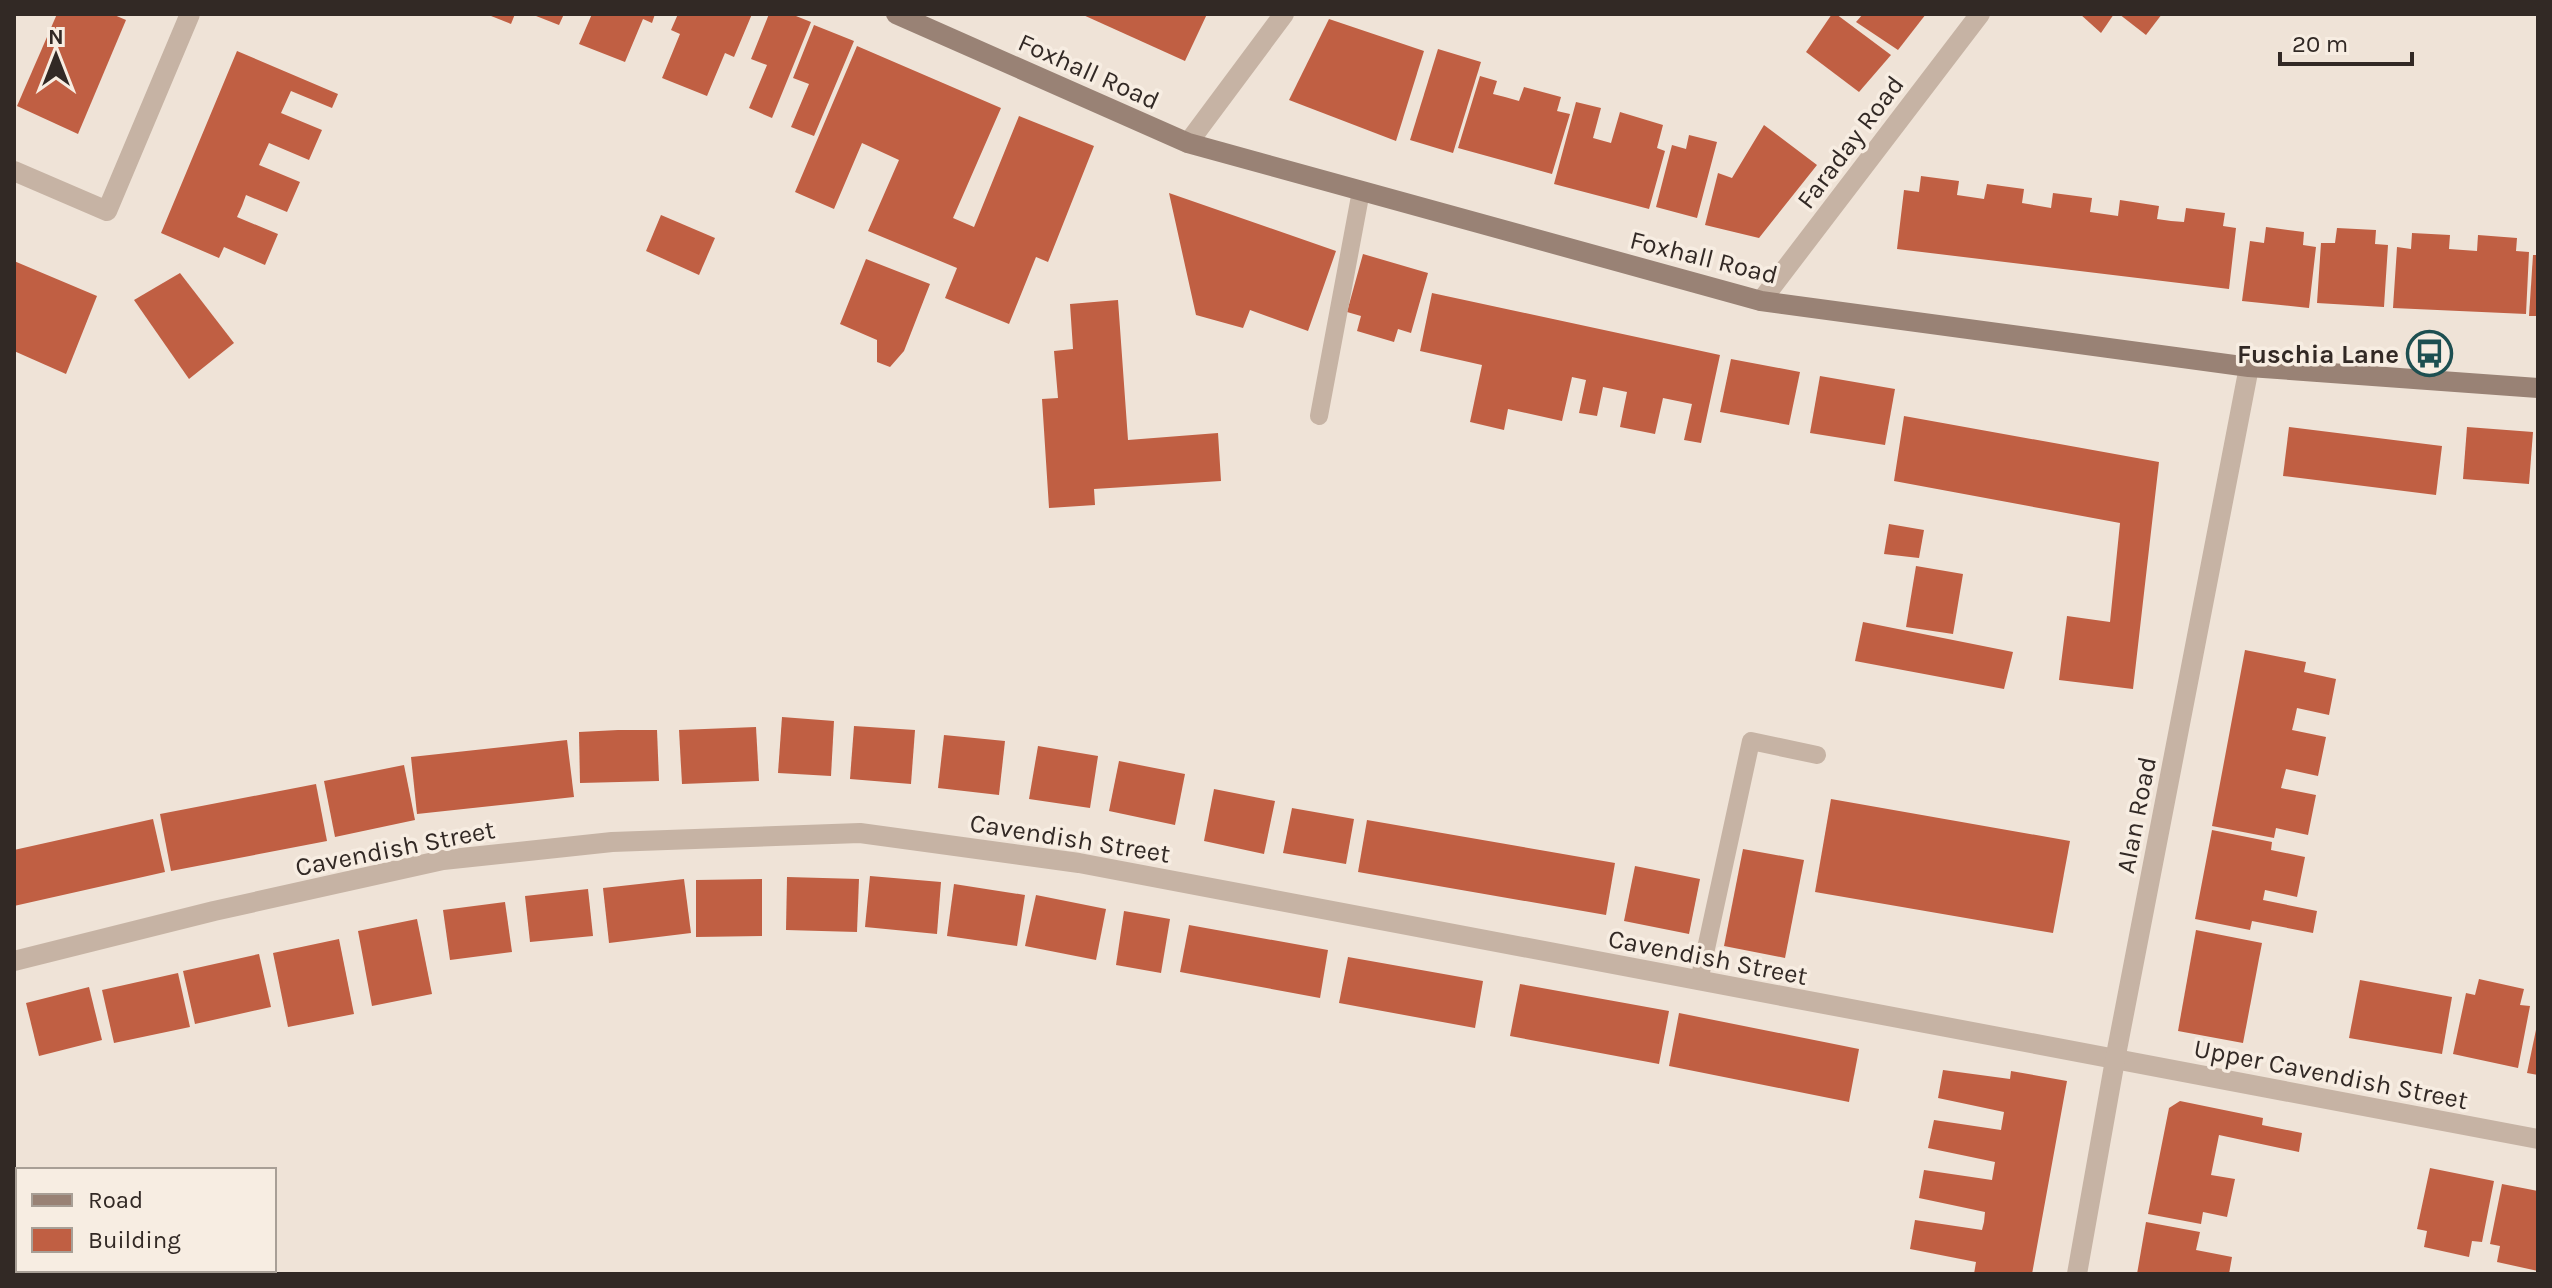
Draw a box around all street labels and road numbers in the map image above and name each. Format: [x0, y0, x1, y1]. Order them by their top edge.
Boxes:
street label: Foxhall Road [1014, 27, 1164, 116]
street label: Faraday Road [1790, 70, 1911, 215]
street label: Foxhall Road [1627, 224, 1781, 291]
street label: Alan Road [2110, 754, 2163, 876]
street label: Cavendish Street [968, 807, 1173, 870]
street label: Cavendish Street [293, 814, 498, 883]
street label: Cavendish Street [1606, 923, 1810, 992]
street label: Upper Cavendish Street [2191, 1033, 2471, 1116]

